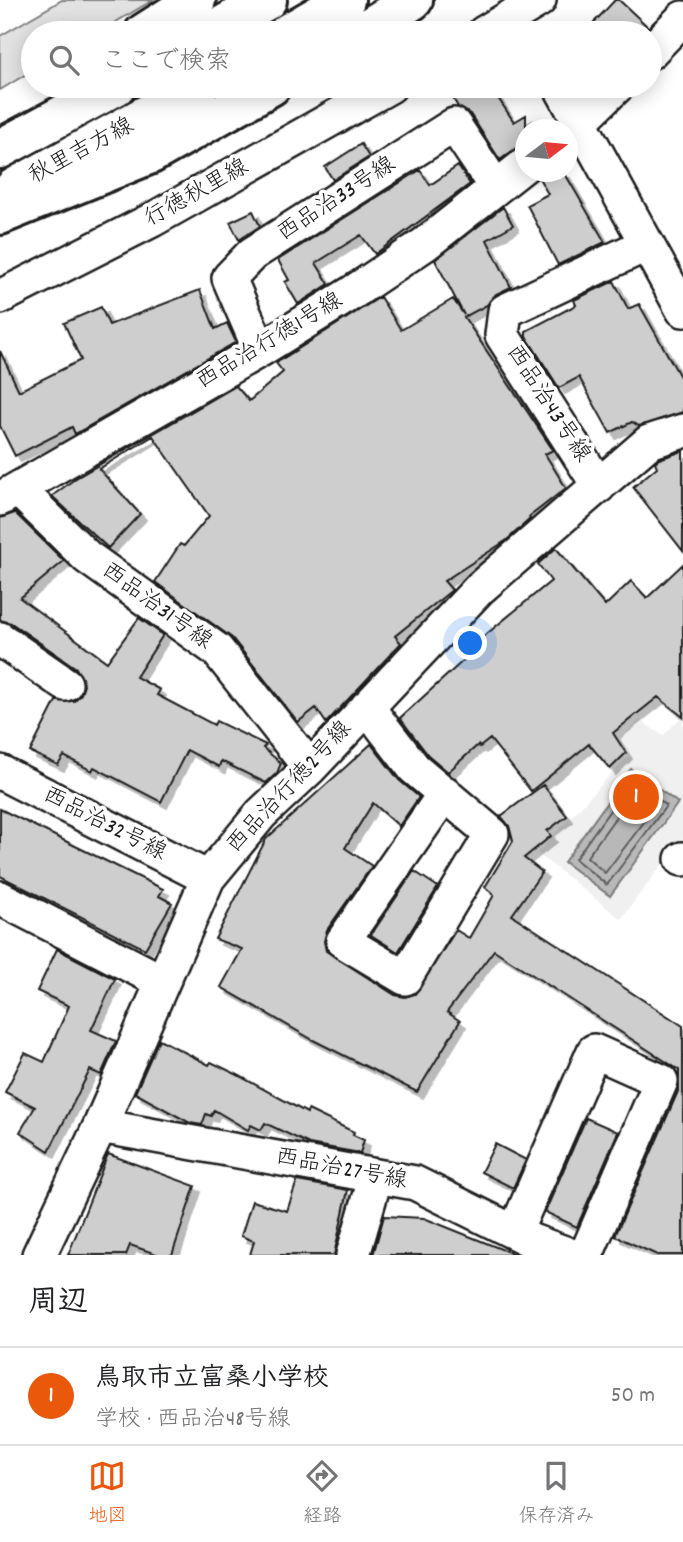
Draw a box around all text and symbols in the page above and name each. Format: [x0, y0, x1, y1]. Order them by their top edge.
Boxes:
search box [21, 21, 662, 98]
icon: search [45, 41, 83, 79]
text: ここで検索 [101, 44, 231, 81]
street label: 秋里吉方線 [23, 110, 141, 194]
north arrow [515, 119, 578, 182]
street label: 西品治33号線 [271, 149, 403, 251]
street label: 行徳秋里線 [139, 152, 255, 236]
street label: 西品治行徳1号線 [190, 285, 350, 399]
street label: 西品治43号線 [496, 339, 598, 469]
street label: 西品治31号線 [94, 555, 218, 659]
your location [453, 626, 487, 660]
street label: 西品治行徳2号線 [220, 714, 360, 862]
pin: 1 [613, 771, 659, 823]
street label: 西品治32号線 [36, 780, 172, 870]
street label: 西品治27号線 [272, 1141, 410, 1199]
text: 周辺 [28, 1283, 88, 1326]
text: 鳥取市立富桑小学校 [95, 1361, 329, 1398]
text: 1 [48, 1380, 54, 1413]
text: 50 m [611, 1380, 655, 1413]
text: 学校 · 西品治48号線 [95, 1404, 291, 1437]
tab: 地図 [88, 1457, 127, 1531]
tab: 経路 [303, 1457, 342, 1531]
tab: 保存済み [518, 1457, 595, 1531]

